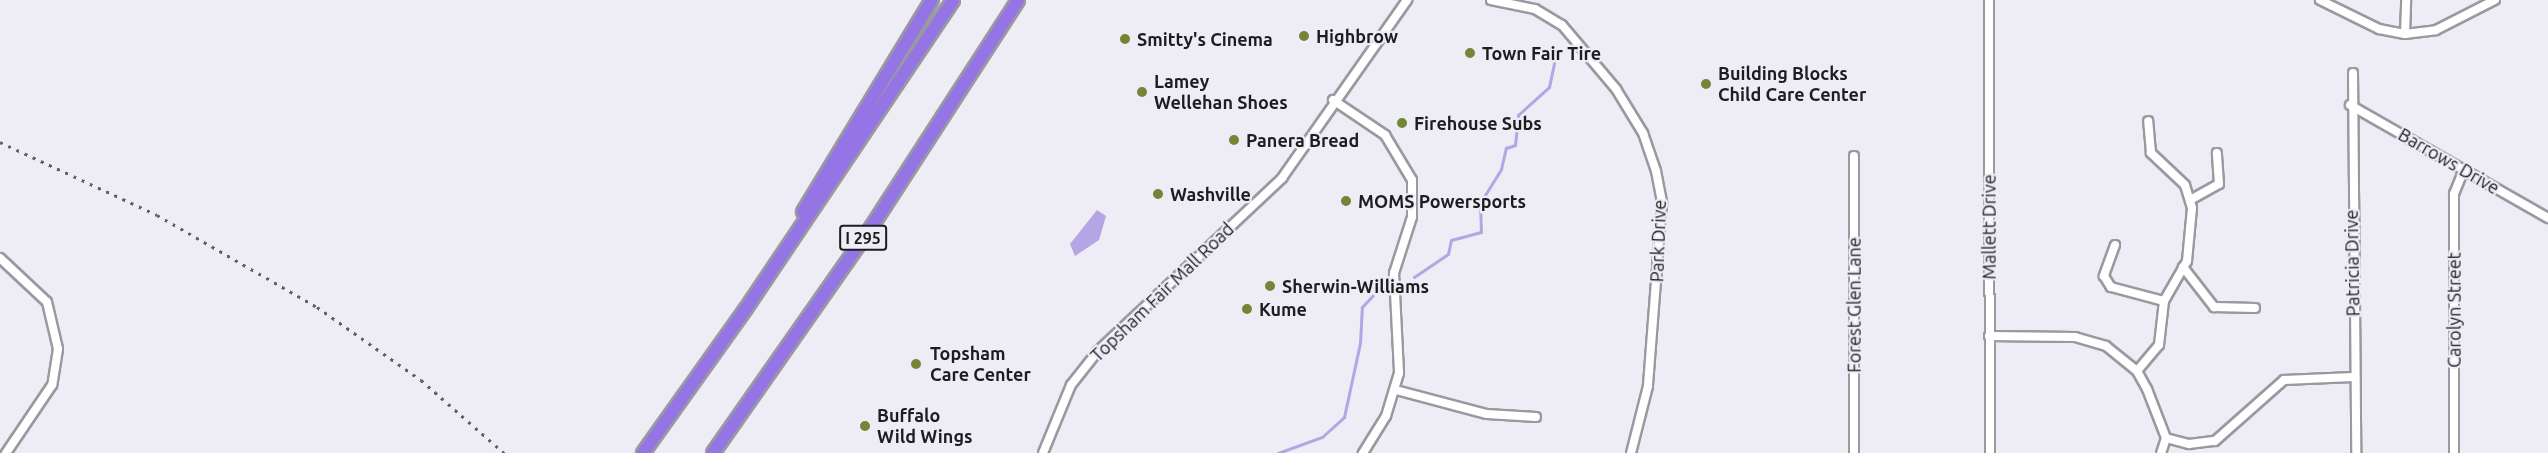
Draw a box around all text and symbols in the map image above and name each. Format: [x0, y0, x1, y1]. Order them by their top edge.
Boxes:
place label: Highbrow [1316, 25, 1398, 47]
place label: Smitty's Cinema [1137, 28, 1273, 50]
marker: Highbrow [1297, 29, 1311, 43]
marker: Smitty's Cinema [1118, 32, 1132, 46]
place label: Town Fair Tire [1482, 42, 1601, 64]
marker: Town Fair Tire [1463, 46, 1477, 60]
place label: Building Blocks Child Care Center [1718, 63, 1866, 106]
place label: Lamey Wellehan Shoes [1154, 71, 1288, 113]
marker: Building Blocks Child Care Center [1699, 77, 1713, 91]
marker: Lamey Wellehan Shoes [1135, 85, 1149, 99]
place label: Firehouse Subs [1414, 112, 1542, 134]
marker: Firehouse Subs [1395, 116, 1409, 130]
street label: Barrows Drive [2395, 123, 2503, 199]
place label: Panera Bread [1246, 129, 1359, 151]
marker: Panera Bread [1227, 133, 1241, 147]
street label: Mallett Drive [1978, 174, 2000, 280]
place label: Washville [1170, 183, 1251, 205]
marker: Washville [1151, 187, 1165, 201]
place label: MOMS Powersports [1358, 190, 1526, 212]
marker: MOMS Powersports [1339, 194, 1353, 208]
street label: Park Drive [1646, 199, 1670, 283]
street label: Patricia Drive [2340, 209, 2364, 317]
street label: Topsham Fair Mall Road [1086, 218, 1238, 366]
road number: I 295 [839, 225, 887, 251]
street label: Forest Glen Lane [1843, 237, 1865, 373]
street label: Carolyn Street [2443, 252, 2465, 368]
place label: Sherwin-Williams [1282, 275, 1429, 297]
marker: Sherwin-Williams [1263, 279, 1277, 293]
place label: Kume [1259, 298, 1307, 320]
marker: Kume [1240, 302, 1254, 316]
place label: Topsham Care Center [930, 343, 1031, 386]
marker: Topsham Care Center [907, 355, 925, 373]
place label: Buffalo Wild Wings [877, 405, 972, 448]
marker: Buffalo Wild Wings [858, 419, 872, 433]

